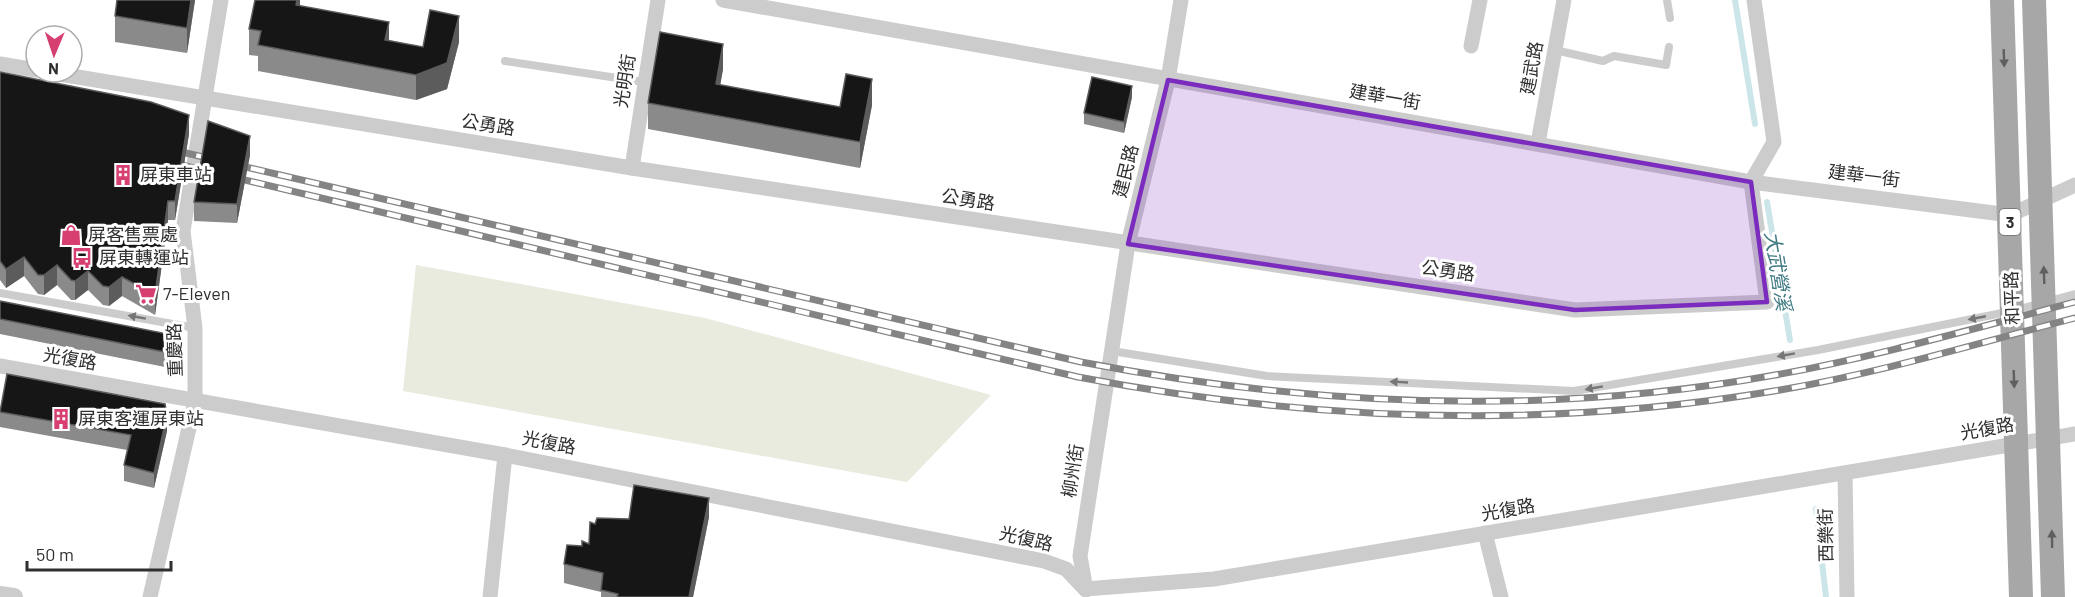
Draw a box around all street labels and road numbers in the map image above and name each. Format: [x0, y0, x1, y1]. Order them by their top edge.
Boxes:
street label: 建武路 [1515, 39, 1547, 96]
street label: 光明街 [609, 52, 639, 109]
street label: 建華一街 [1348, 79, 1423, 113]
street label: 公勇路 [460, 109, 517, 139]
street label: 建民路 [1108, 142, 1142, 200]
street label: 建華一街 [1827, 160, 1901, 190]
street label: 公勇路 [940, 184, 997, 214]
road number: 3 [2000, 209, 2020, 235]
street label: 公勇路 [1420, 255, 1476, 285]
street label: 和平路 [1999, 271, 2023, 325]
street label: 重慶路 [162, 323, 186, 377]
street label: 光復路 [42, 342, 99, 374]
street label: 光復路 [1958, 412, 2015, 444]
street label: 光復路 [521, 426, 578, 458]
street label: 柳州街 [1057, 442, 1087, 499]
street label: 光復路 [1479, 493, 1536, 525]
street label: 西樂街 [1814, 508, 1836, 562]
street label: 光復路 [997, 521, 1055, 555]

